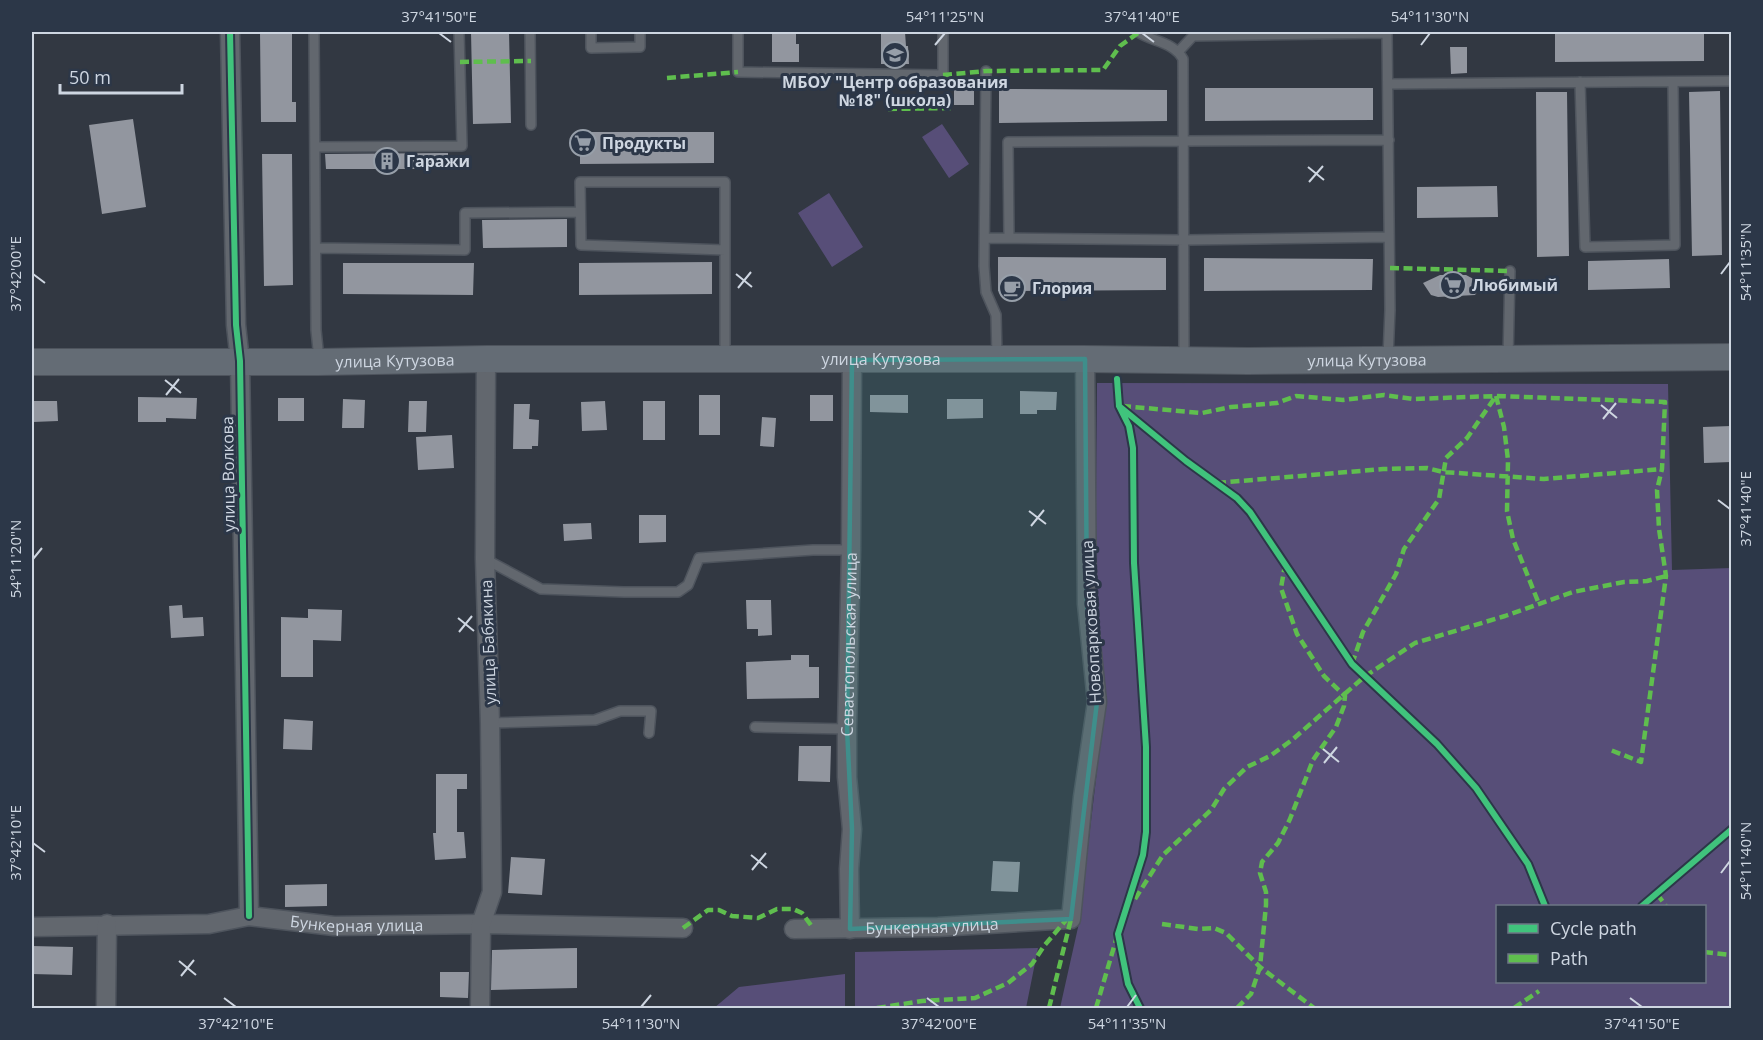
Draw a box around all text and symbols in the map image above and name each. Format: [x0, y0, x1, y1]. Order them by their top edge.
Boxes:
text: 37°41'50"E [401, 6, 477, 26]
text: 54°11'25"N [906, 6, 984, 26]
text: 37°41'40"E [1104, 6, 1180, 26]
text: 54°11'30"N [1391, 6, 1469, 26]
school or university icon: МБОУ "Центр образования №18" (школа) [880, 40, 910, 70]
scale bar [60, 57, 182, 95]
text: 50 m [69, 65, 111, 89]
place label: МБОУ "Центр образования №18" (школа) [782, 71, 1008, 111]
supermarket icon: Продукты [568, 128, 598, 158]
place label: Продукты [602, 132, 686, 154]
building icon: Гаражи [372, 146, 402, 176]
place label: Гаражи [406, 150, 470, 172]
text: 54°11'35"N [1735, 223, 1755, 301]
text: 37°42'00"E [5, 236, 25, 312]
supermarket icon: Любимый [1438, 270, 1468, 300]
cafe icon: Глория [997, 273, 1027, 303]
place label: Любимый [1472, 274, 1558, 296]
place label: Глория [1032, 277, 1092, 299]
street label: улица Кутузова [821, 348, 941, 370]
street label: улица Кутузова [335, 349, 455, 373]
street label: улица Кутузова [1307, 349, 1427, 372]
street label: улица Волкова [216, 416, 240, 532]
text: 37°41'40"E [1735, 471, 1755, 547]
text: 54°11'20"N [5, 520, 25, 598]
street label: Новопарковая улица [1076, 539, 1106, 705]
street label: Севастопольская улица [836, 552, 862, 736]
street label: улица Бабякина [475, 579, 501, 705]
text: 37°42'10"E [5, 805, 25, 881]
text: 54°11'40"N [1735, 822, 1755, 900]
legend [1496, 905, 1706, 983]
street label: Бункерная улица [289, 910, 423, 937]
street label: Бункерная улица [865, 912, 999, 939]
text: Cycle path [1550, 916, 1637, 940]
text: Path [1550, 946, 1588, 970]
text: 37°42'10"E [198, 1013, 274, 1033]
text: 54°11'30"N [602, 1013, 680, 1033]
text: 37°42'00"E [901, 1013, 977, 1033]
text: 54°11'35"N [1088, 1013, 1166, 1033]
text: 37°41'50"E [1604, 1013, 1680, 1033]

